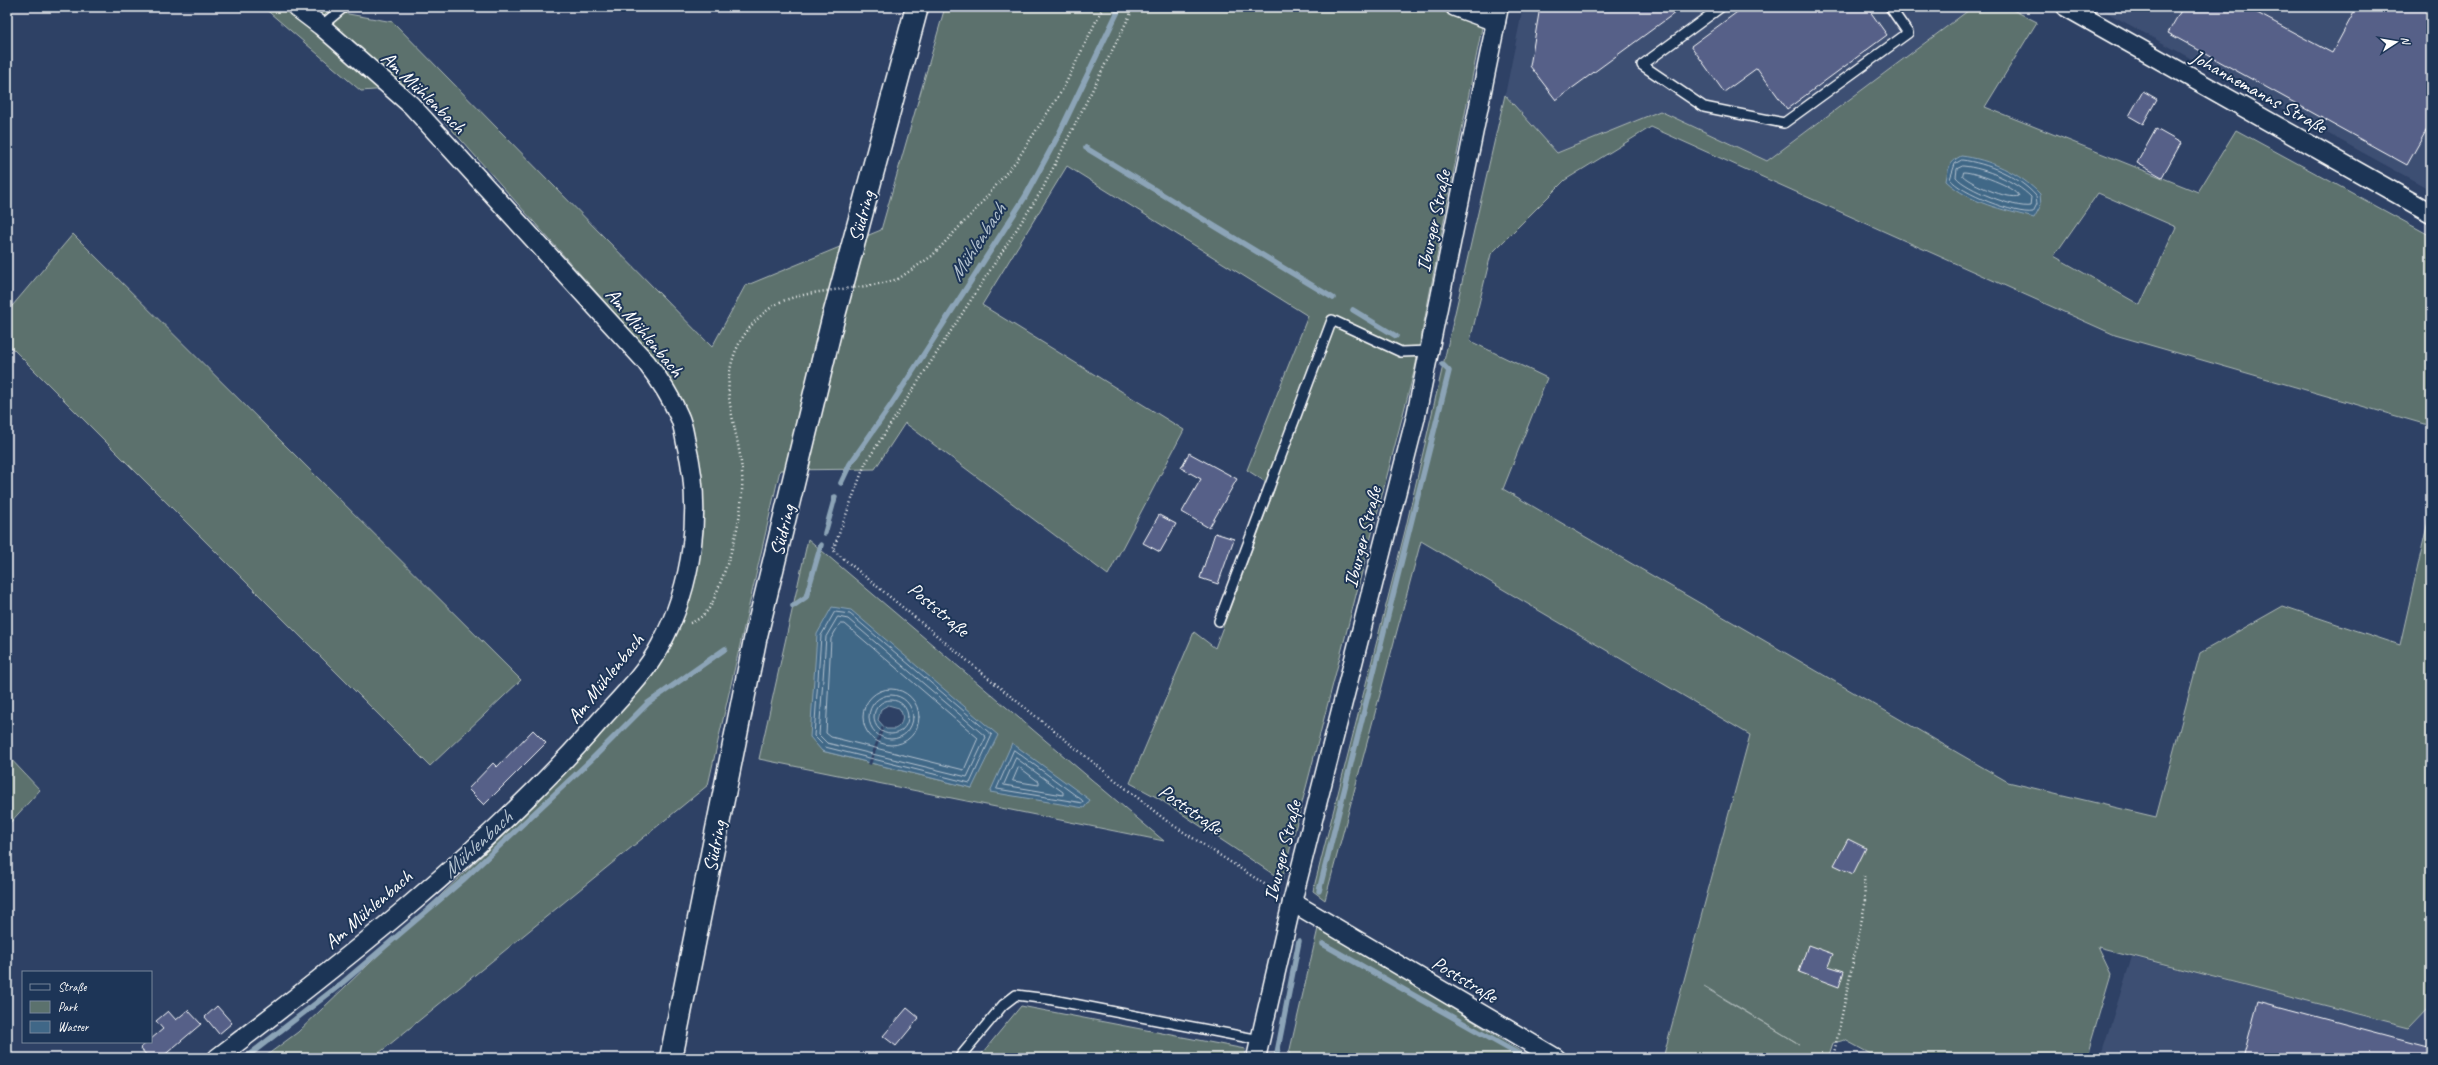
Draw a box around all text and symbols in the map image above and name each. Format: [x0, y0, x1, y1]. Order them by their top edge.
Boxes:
north arrow [2376, 22, 2416, 62]
text: N [2398, 35, 2414, 47]
street label: Johannemanns Straße [2186, 43, 2332, 140]
street label: Am Mühlenbach [376, 46, 472, 140]
street label: Iburger Straße [1411, 167, 1457, 274]
street label: Südring [843, 187, 881, 244]
water label: Mühlenbach [942, 197, 1012, 286]
street label: Am Mühlenbach [600, 283, 690, 383]
street label: Iburger Straße [1338, 483, 1387, 590]
street label: Südring [764, 501, 801, 558]
street label: Poststraße [903, 577, 976, 643]
street label: Am Mühlenbach [561, 627, 650, 728]
street label: Poststraße [1154, 778, 1229, 841]
street label: Iburger Straße [1258, 797, 1307, 904]
water label: Mühlenbach [436, 804, 519, 883]
street label: Südring [697, 817, 732, 874]
street label: Am Mühlenbach [319, 864, 418, 955]
street label: Poststraße [1427, 950, 1503, 1010]
legend [22, 971, 152, 1043]
text: Straße [58, 979, 87, 995]
text: Park [58, 999, 79, 1015]
text: Wasser [58, 1019, 90, 1035]

